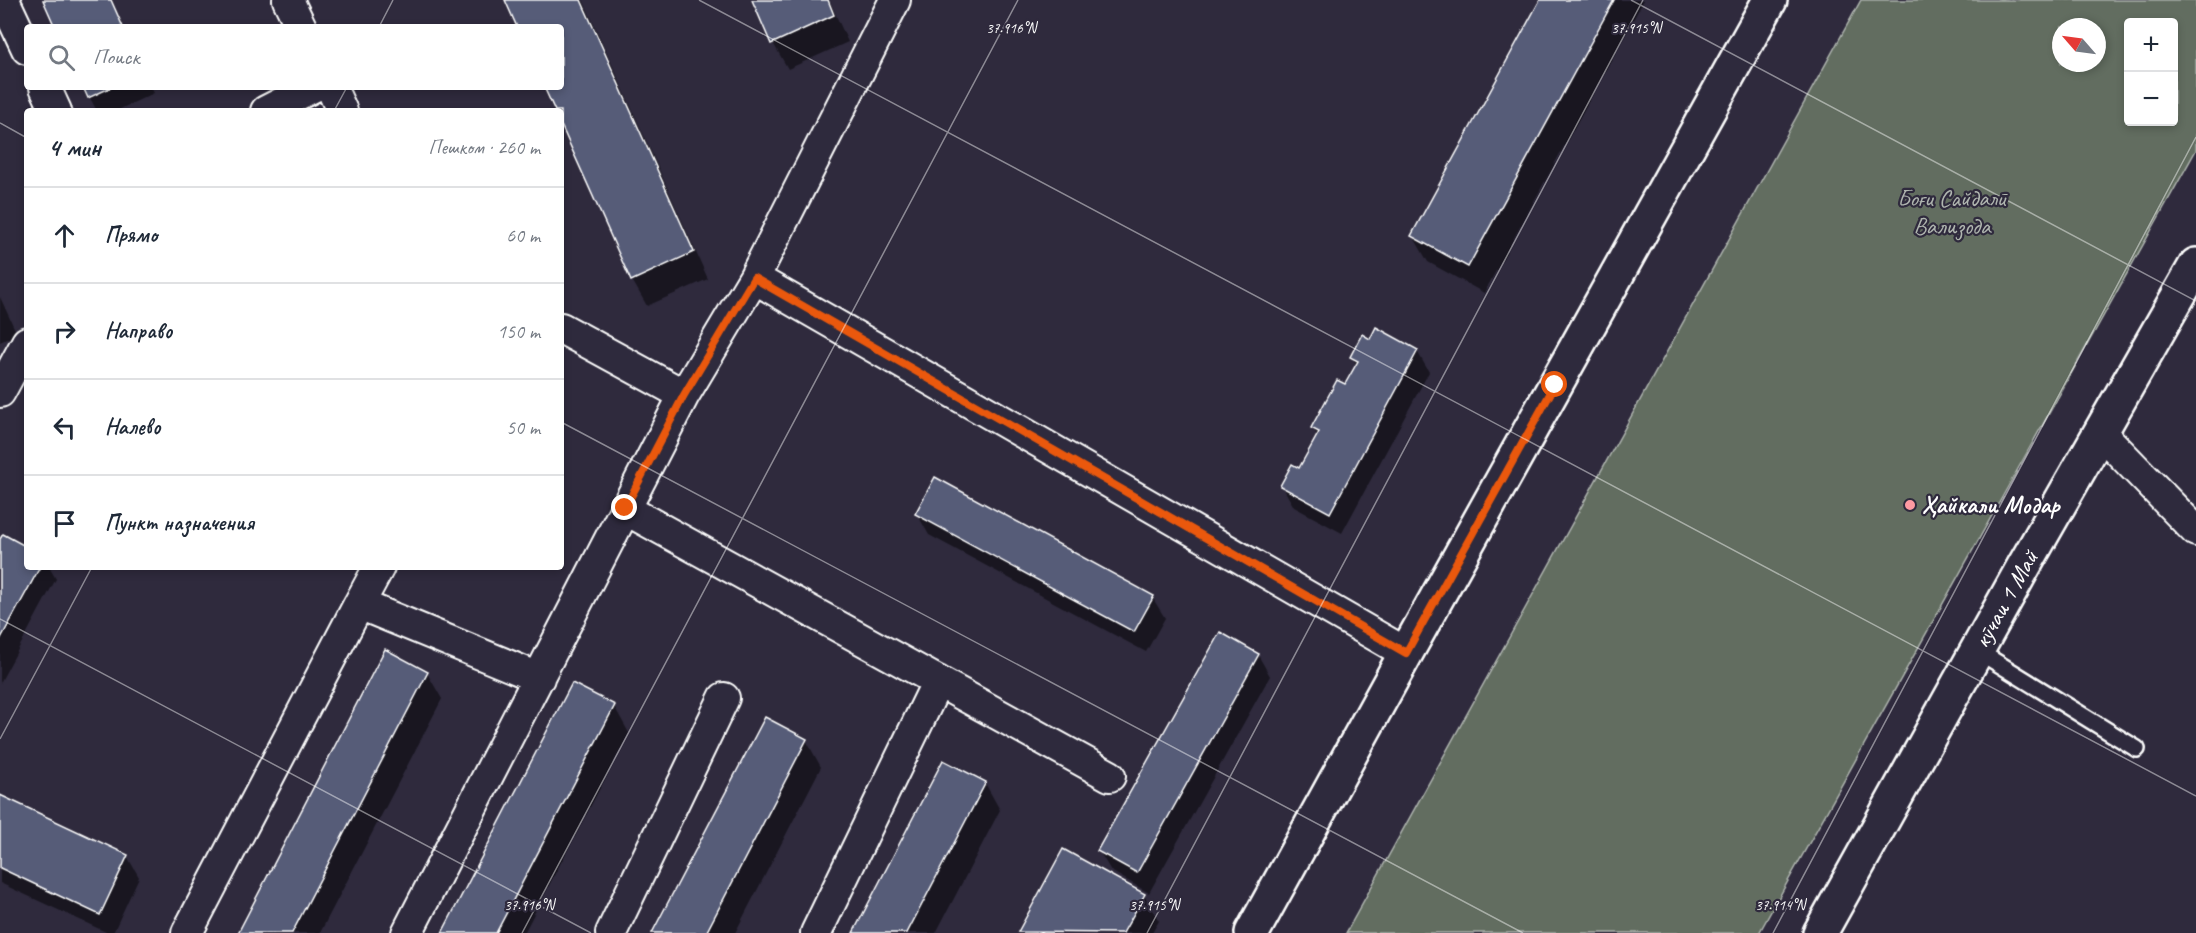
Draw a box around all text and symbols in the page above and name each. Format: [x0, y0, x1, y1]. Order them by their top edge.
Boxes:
north arrow [2052, 18, 2106, 72]
map controls [2124, 18, 2178, 126]
button: + [2124, 18, 2178, 72]
text: 37.916°N [986, 19, 1039, 38]
text: 37.915°N [1611, 19, 1664, 38]
search box [24, 24, 564, 90]
icon: search [45, 41, 78, 74]
text: Поиск [93, 43, 139, 71]
button: − [2124, 72, 2178, 126]
text: 4 мин [48, 131, 101, 164]
text: Пешком · 260 m [428, 135, 540, 160]
park label: Боғи Сайдалӣ Вализода [1897, 183, 2009, 241]
icon: ahead [48, 219, 81, 252]
text: Прямо [105, 221, 157, 249]
text: 60 m [506, 223, 540, 248]
icon: right [48, 315, 81, 348]
text: Направо [105, 317, 172, 345]
text: 150 m [497, 319, 540, 344]
route start [1541, 371, 1567, 397]
icon: left [48, 411, 81, 444]
text: Налево [105, 413, 161, 441]
text: 50 m [506, 415, 540, 440]
place label: Ҳайкали Модар [1922, 490, 2061, 520]
route end [611, 494, 637, 520]
marker: Ҳайкали Модар [1903, 498, 1917, 512]
icon: arrive [48, 507, 81, 540]
text: Пункт назначения [105, 509, 254, 537]
street label: кӯчаи 1 Май [1966, 543, 2046, 653]
text: 37.916°N [504, 896, 557, 915]
text: 37.915°N [1129, 896, 1182, 915]
text: 37.914°N [1755, 896, 1808, 915]

